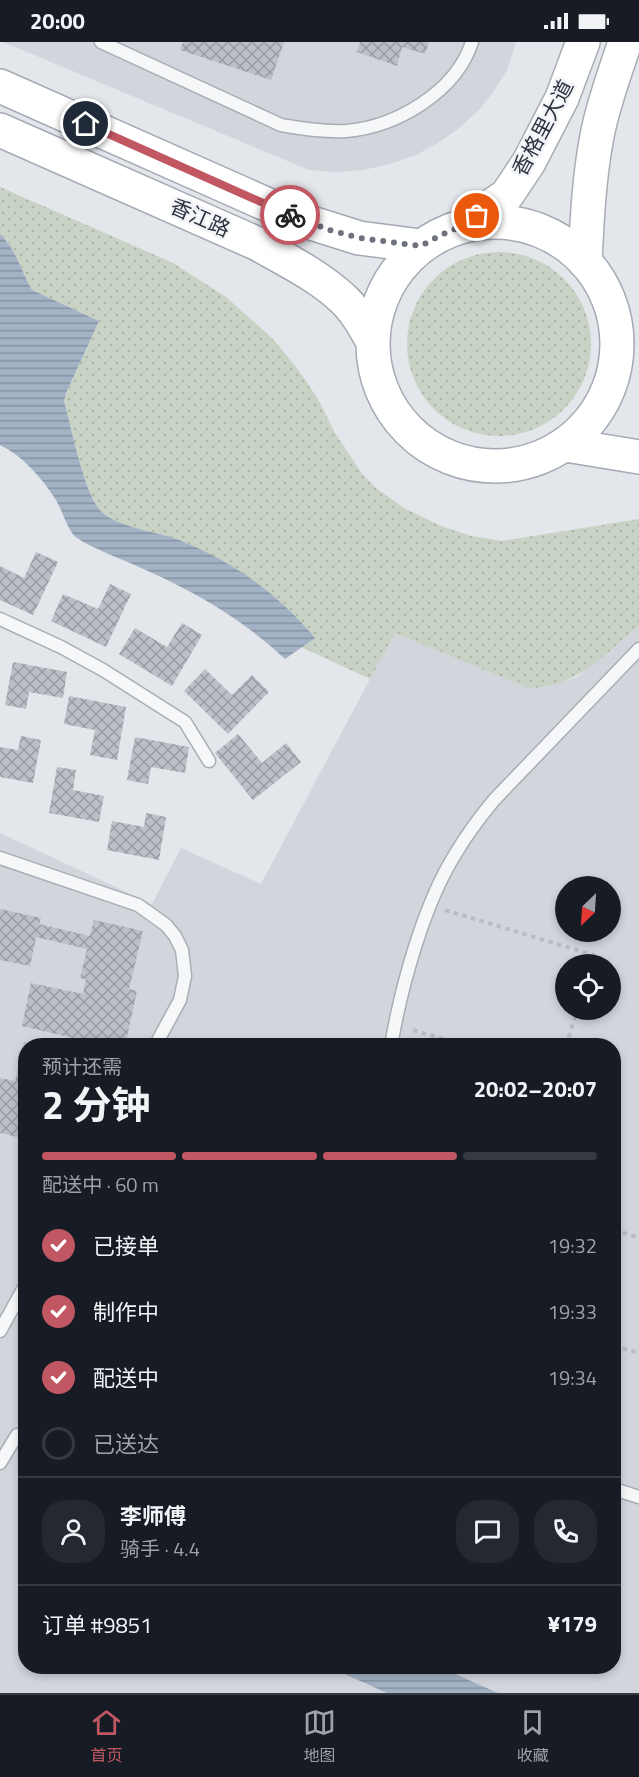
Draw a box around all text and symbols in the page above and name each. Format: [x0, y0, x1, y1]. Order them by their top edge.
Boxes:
text: 20:00 [30, 4, 85, 38]
street label: 香格里大道 [503, 74, 581, 181]
pin [60, 98, 111, 149]
icon: home [69, 107, 102, 140]
courier [260, 185, 320, 245]
street label: 香江路 [165, 190, 236, 245]
pin [451, 190, 502, 241]
icon: bike [274, 199, 307, 232]
icon: bag [460, 199, 493, 232]
north arrow [555, 876, 621, 942]
map controls [555, 876, 621, 1020]
button: locate [555, 954, 621, 1020]
text: 预计还需 [42, 1051, 122, 1082]
text: 20:02–20:07 [474, 1072, 597, 1106]
text: 2 分钟 [42, 1075, 150, 1134]
text: 配送中 · 60 m [42, 1169, 159, 1200]
icon: check [42, 1229, 75, 1262]
text: 已接单 [93, 1229, 159, 1263]
text: 19:32 [548, 1230, 597, 1261]
icon: check [42, 1295, 75, 1328]
text: 制作中 [93, 1295, 159, 1329]
text: 19:33 [548, 1296, 597, 1327]
icon: check [42, 1361, 75, 1394]
text: 配送中 [93, 1361, 159, 1395]
text: 19:34 [548, 1362, 597, 1393]
text: 已送达 [93, 1427, 159, 1461]
text: 李师傅 [120, 1499, 186, 1533]
button: person [42, 1500, 105, 1563]
button: chat [456, 1500, 519, 1563]
button: phone [534, 1500, 597, 1563]
text: 骑手 · 4.4 [120, 1533, 200, 1564]
text: ¥179 [548, 1607, 597, 1641]
text: 订单 #9851 [42, 1608, 152, 1642]
tab: 首页 [90, 1706, 123, 1767]
tab: 地图 [303, 1706, 336, 1767]
tab: 收藏 [516, 1706, 549, 1767]

